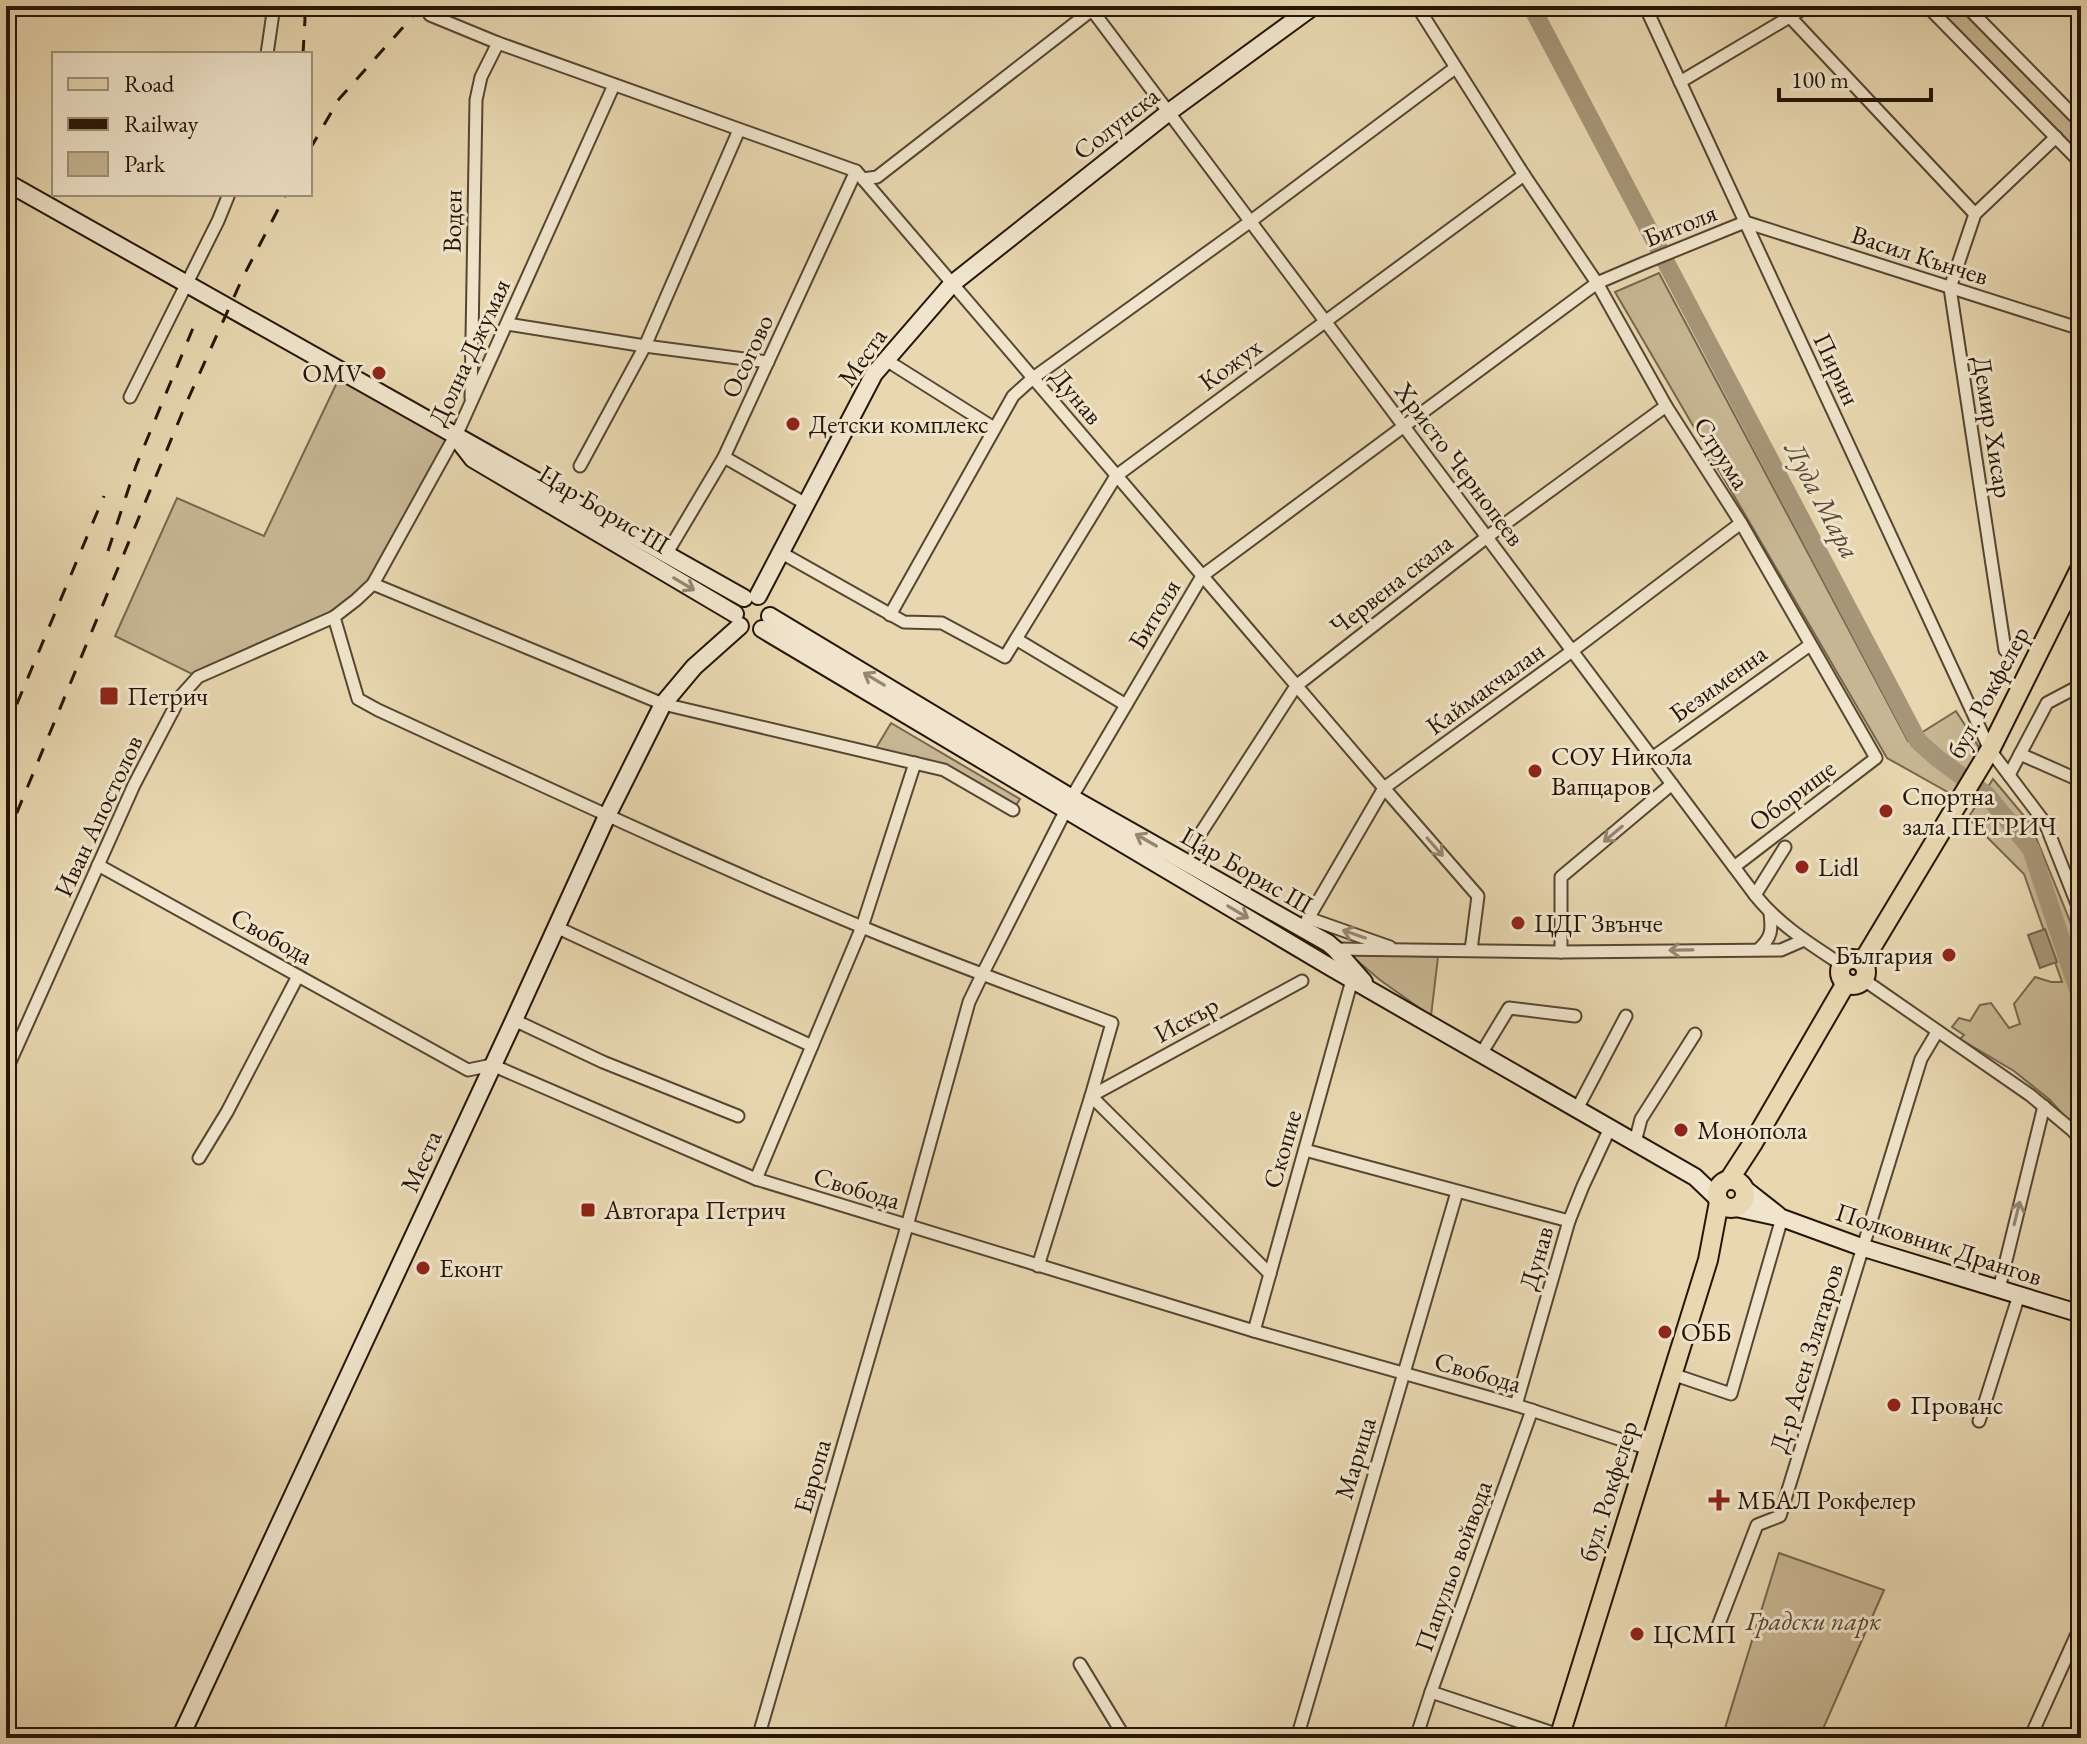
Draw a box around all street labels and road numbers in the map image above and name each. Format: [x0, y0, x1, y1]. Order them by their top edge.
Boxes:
street label: Солунска [1066, 78, 1167, 167]
street label: Воден [434, 189, 470, 253]
street label: Битоля [1638, 195, 1722, 255]
street label: Васил Кънчев [1847, 217, 1993, 293]
street label: Долна Джумая [420, 273, 518, 431]
street label: Осогово [713, 309, 781, 403]
street label: Места [830, 320, 895, 393]
street label: Пирин [1806, 327, 1868, 411]
street label: Кожух [1192, 329, 1269, 398]
street label: Демир Хисар [1965, 354, 2021, 500]
street label: Дунав [1043, 360, 1111, 432]
street label: Христо Чернопеев [1387, 374, 1533, 553]
street label: Струма [1686, 410, 1758, 496]
street label: Цар Борис III [532, 457, 676, 561]
street label: Червена скала [1323, 525, 1460, 643]
street label: Битоля [1120, 573, 1188, 655]
street label: бул. Рокфелер [1939, 620, 2037, 764]
street label: Каймакчалан [1419, 633, 1551, 743]
street label: Безименна [1662, 636, 1774, 730]
street label: Иван Апостолов [46, 730, 150, 902]
street label: Оборище [1742, 751, 1842, 839]
street label: Цар Борис III [1175, 819, 1319, 922]
street label: Свобода [225, 900, 320, 973]
street label: Искър [1148, 987, 1224, 1051]
street label: Скопие [1255, 1106, 1309, 1192]
street label: Места [392, 1124, 450, 1197]
street label: Свобода [809, 1159, 905, 1217]
street label: Полковник Дрангов [1831, 1195, 2047, 1293]
street label: Дунав [1511, 1222, 1561, 1294]
street label: Д-р Асен Златаров [1761, 1259, 1851, 1457]
street label: Свобода [1431, 1343, 1526, 1401]
street label: Марица [1326, 1412, 1384, 1503]
street label: бул. Рокфелер [1570, 1417, 1646, 1565]
street label: Европа [785, 1434, 839, 1517]
street label: Папульо войвода [1406, 1475, 1500, 1656]

